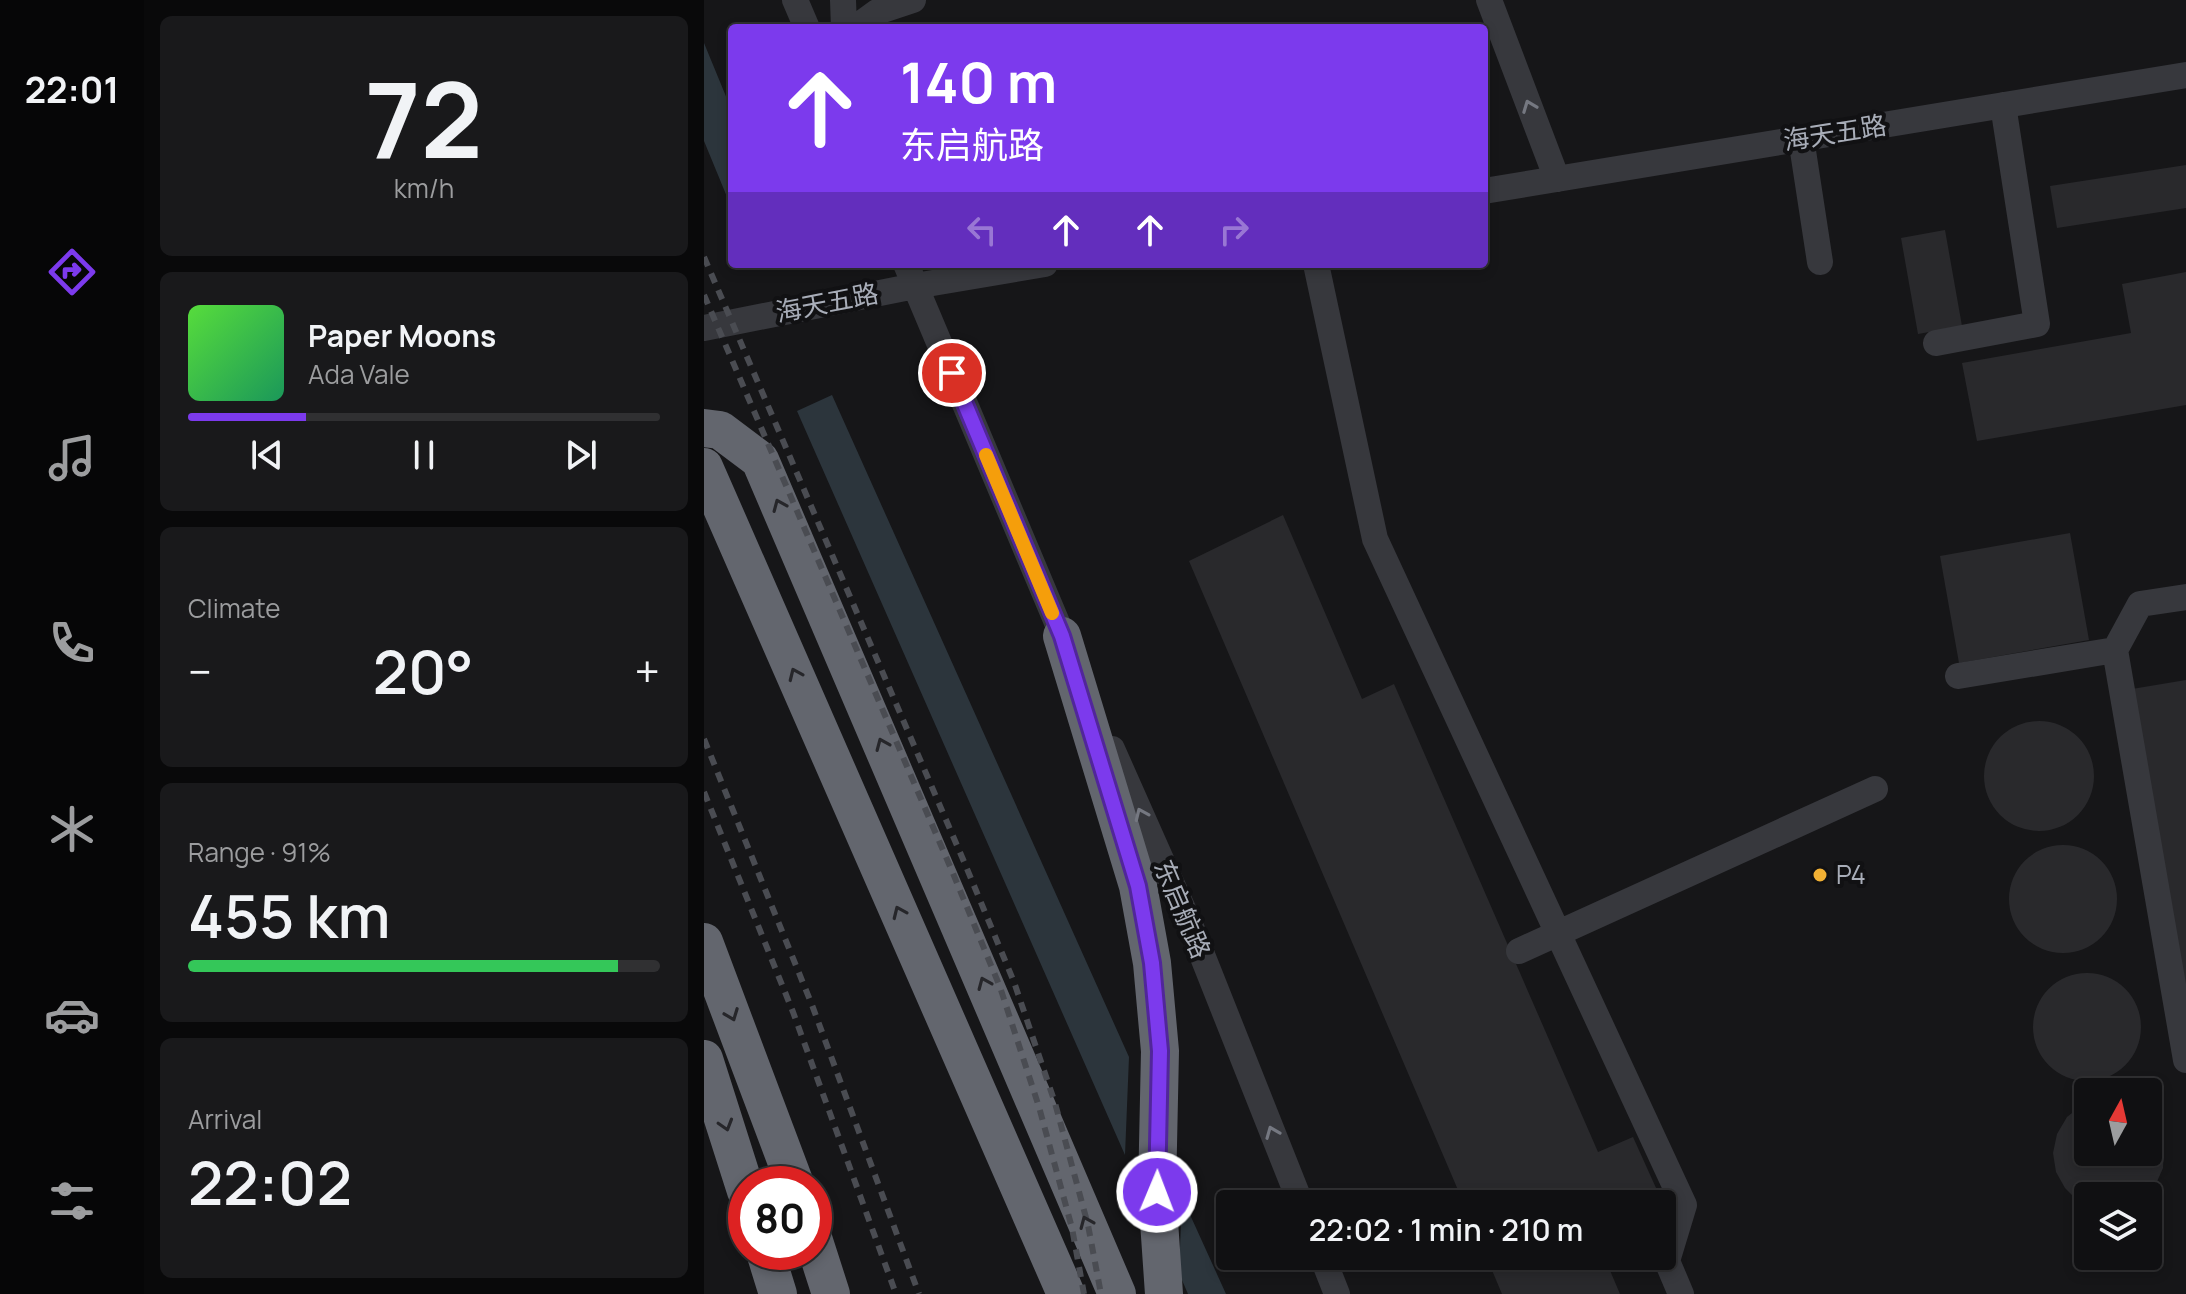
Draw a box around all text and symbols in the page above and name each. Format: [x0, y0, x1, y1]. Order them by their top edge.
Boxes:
text: 140 m [900, 43, 1057, 120]
text: 72 [365, 47, 483, 189]
icon: ahead [768, 56, 872, 160]
text: 22:01 [25, 65, 119, 114]
one-way arrow [1523, 100, 1539, 114]
street label: 海天五路 [1781, 106, 1889, 158]
text: 东启航路 [900, 120, 1044, 169]
text: km/h [394, 170, 454, 206]
icon: left [960, 208, 1004, 252]
icon: ahead [1044, 208, 1088, 252]
icon: ahead [1128, 208, 1172, 252]
icon: right [1212, 208, 1256, 252]
icon: directions [44, 244, 100, 300]
street label: 海天五路 [772, 274, 881, 330]
text: Paper Moons [308, 315, 496, 356]
pin [918, 339, 986, 407]
icon: arrive [930, 351, 974, 395]
text: Ada Vale [308, 356, 410, 392]
icon: music [44, 430, 100, 486]
icon: previous [245, 433, 289, 477]
icon: pause [402, 433, 446, 477]
icon: next [559, 433, 603, 477]
one-way arrow [773, 499, 789, 513]
text: Climate [188, 590, 280, 626]
icon: phone [44, 615, 100, 671]
text: 20° [373, 630, 474, 712]
text: − [188, 641, 212, 701]
text: + [635, 641, 660, 701]
one-way arrow [788, 668, 804, 682]
one-way arrow [875, 738, 891, 752]
icon: climate [44, 801, 100, 857]
one-way arrow [1134, 808, 1150, 822]
text: Range · 91% [188, 834, 331, 870]
street label: 东启航路 [1146, 854, 1220, 964]
place label: P4 [1836, 856, 1866, 892]
marker: P4 [1811, 866, 1829, 884]
text: 455 km [188, 874, 391, 956]
one-way arrow [893, 906, 909, 920]
one-way arrow [977, 977, 993, 991]
icon: car [44, 987, 100, 1043]
one-way arrow [722, 1007, 739, 1021]
north arrow [2074, 1078, 2162, 1166]
map controls [2074, 1078, 2162, 1270]
text: Arrival [188, 1101, 262, 1137]
one-way arrow [716, 1117, 732, 1131]
one-way arrow [1265, 1126, 1282, 1140]
text: 22:02 [188, 1141, 352, 1223]
position arrow [1115, 1150, 1199, 1234]
speed limit sign: 80 [728, 1166, 832, 1270]
icon: filters [44, 1173, 100, 1229]
button: layers [2074, 1182, 2162, 1270]
text: 22:02 · 1 min · 210 m [1309, 1209, 1583, 1250]
one-way arrow [1080, 1216, 1096, 1231]

